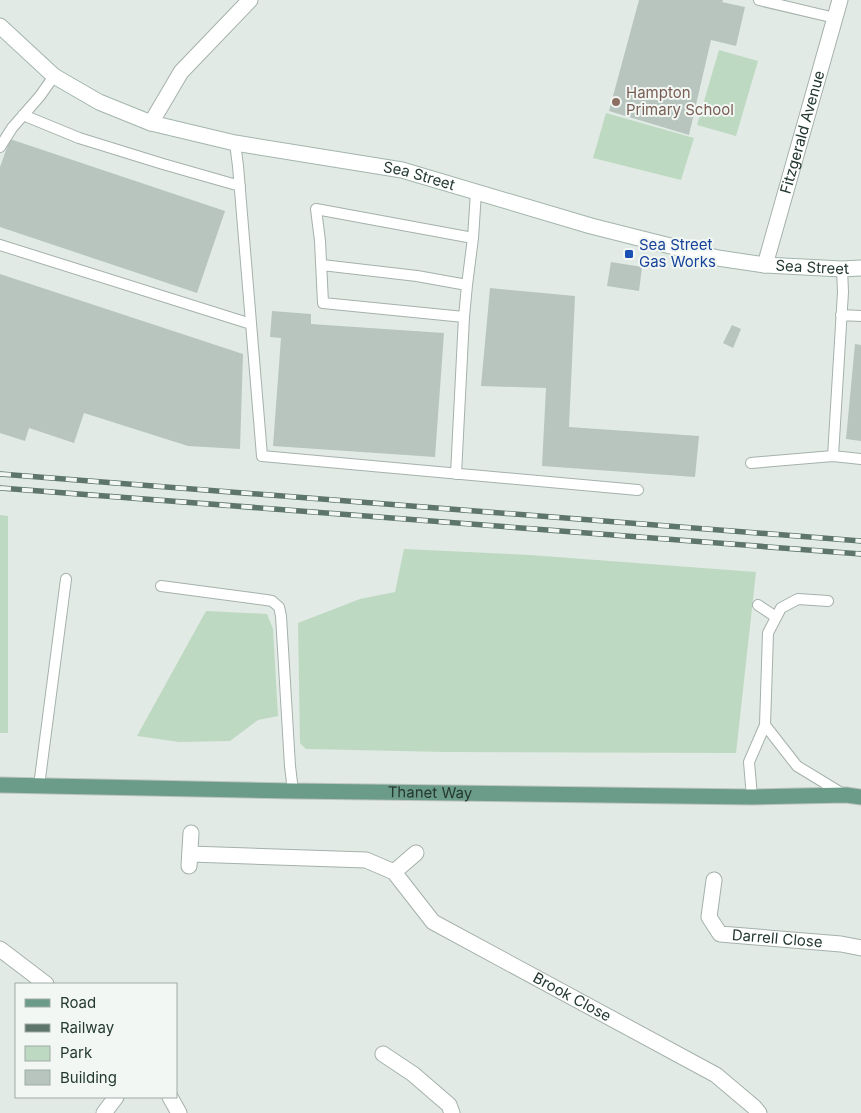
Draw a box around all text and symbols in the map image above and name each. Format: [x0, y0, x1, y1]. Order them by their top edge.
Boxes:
street label: Fitzgerald Avenue [776, 68, 829, 196]
place label: Hampton Primary School [626, 83, 734, 119]
marker: Hampton Primary School [610, 96, 622, 108]
street label: Sea Street [382, 157, 457, 194]
place label: Sea Street Gas Works [639, 235, 716, 271]
marker: Sea Street Gas Works [623, 248, 635, 260]
street label: Sea Street [775, 256, 849, 278]
street label: Thanet Way [388, 782, 473, 802]
street label: Darrell Close [731, 925, 823, 951]
street label: Brook Close [530, 968, 615, 1026]
legend [15, 983, 178, 1098]
text: Road [60, 993, 96, 1012]
text: Railway [60, 1018, 115, 1037]
text: Park [60, 1043, 93, 1062]
text: Building [60, 1068, 117, 1087]

